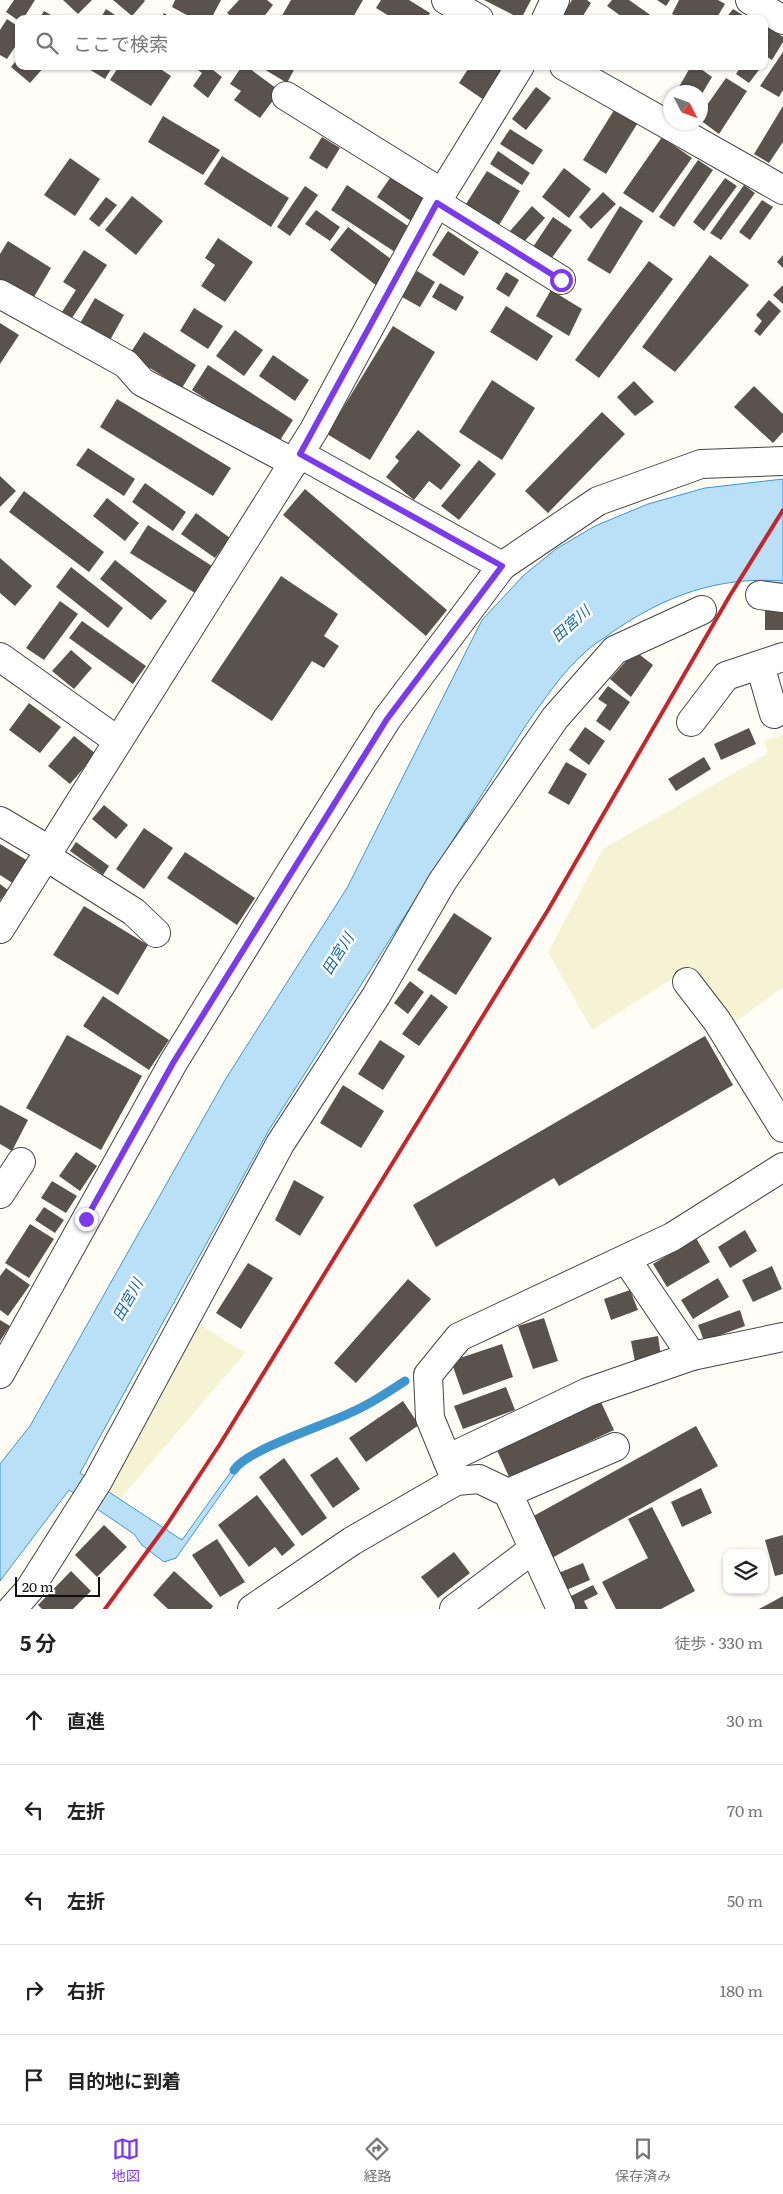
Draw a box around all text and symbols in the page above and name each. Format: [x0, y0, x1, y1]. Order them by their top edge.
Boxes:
search box [15, 15, 768, 70]
icon: search [33, 29, 61, 57]
text: ここで検索 [73, 29, 168, 57]
north arrow [663, 85, 708, 130]
route start [550, 269, 573, 292]
water label: 田宮川 [546, 598, 596, 646]
water label: 田宮川 [315, 926, 359, 978]
route end [75, 1208, 98, 1231]
water label: 田宮川 [106, 1272, 149, 1325]
map controls [723, 1549, 768, 1594]
button: layers [723, 1549, 768, 1594]
scale bar [15, 1574, 100, 1597]
text: 20 m [22, 1576, 54, 1596]
text: 5 分 [20, 1626, 57, 1657]
text: 徒歩 · 330 m [674, 1630, 763, 1654]
icon: ahead [20, 1706, 48, 1734]
text: 直進 [67, 1706, 105, 1734]
text: 30 m [726, 1708, 763, 1732]
icon: left [20, 1796, 48, 1824]
text: 左折 [67, 1796, 105, 1824]
text: 70 m [727, 1798, 763, 1822]
icon: left [20, 1886, 48, 1914]
text: 左折 [67, 1886, 105, 1914]
text: 50 m [727, 1888, 763, 1912]
icon: right [20, 1976, 48, 2004]
text: 右折 [67, 1976, 105, 2004]
text: 180 m [720, 1978, 763, 2002]
icon: arrive [20, 2066, 48, 2094]
text: 目的地に到着 [67, 2066, 181, 2094]
tab: 地図 [112, 2135, 140, 2185]
tab: 経路 [363, 2135, 391, 2185]
tab: 保存済み [615, 2135, 671, 2185]

